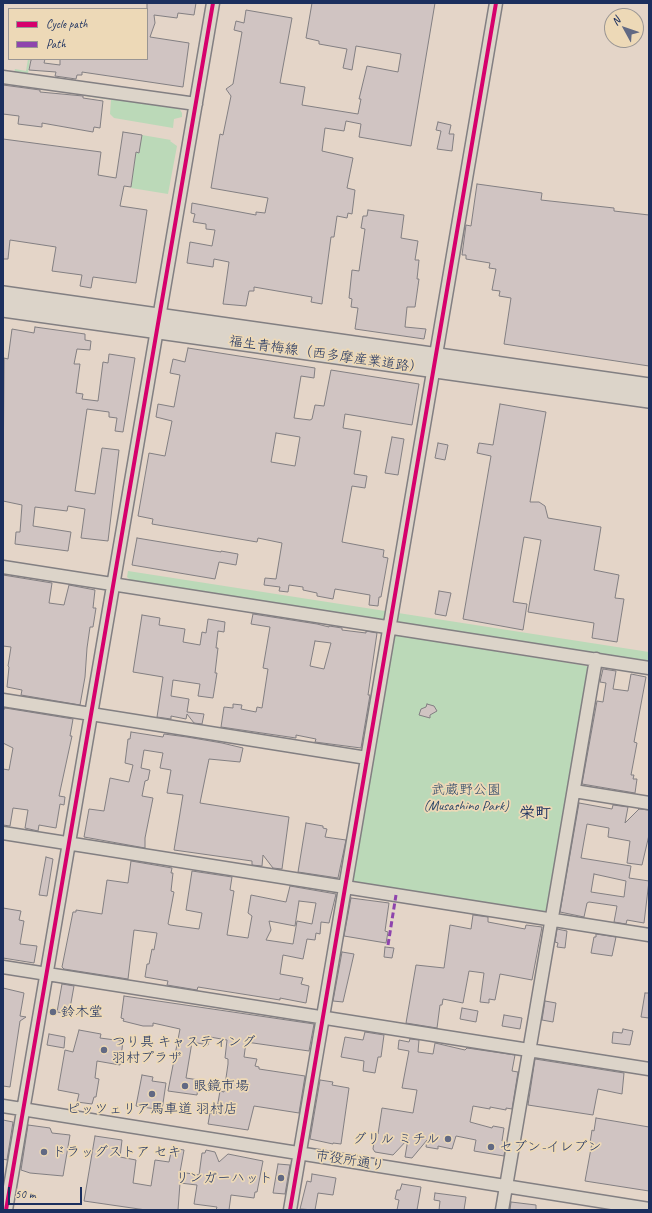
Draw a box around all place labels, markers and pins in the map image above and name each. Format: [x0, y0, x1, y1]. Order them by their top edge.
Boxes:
place label: 鈴木堂 [61, 1004, 103, 1020]
marker: 鈴木堂 [48, 1007, 58, 1017]
place label: つり具 キャスティング 羽村プラザ [112, 1034, 255, 1066]
marker: つり具 キャスティング 羽村プラザ [99, 1045, 109, 1055]
place label: 眼鏡市場 [193, 1078, 249, 1094]
marker: 眼鏡市場 [180, 1081, 190, 1091]
marker: ピッツェリア馬車道 羽村店 [147, 1089, 157, 1099]
place label: ピッツェリア馬車道 羽村店 [66, 1101, 238, 1117]
place label: グリル ミチル [353, 1131, 440, 1147]
marker: グリル ミチル [443, 1134, 453, 1144]
place label: セブン-イレブン [499, 1139, 602, 1155]
marker: セブン-イレブン [486, 1142, 496, 1152]
place label: ドラッグストア セキ [52, 1144, 181, 1160]
marker: ドラッグストア セキ [39, 1147, 49, 1157]
place label: リンガーハット [175, 1170, 273, 1186]
marker: リンガーハット [276, 1173, 286, 1183]

